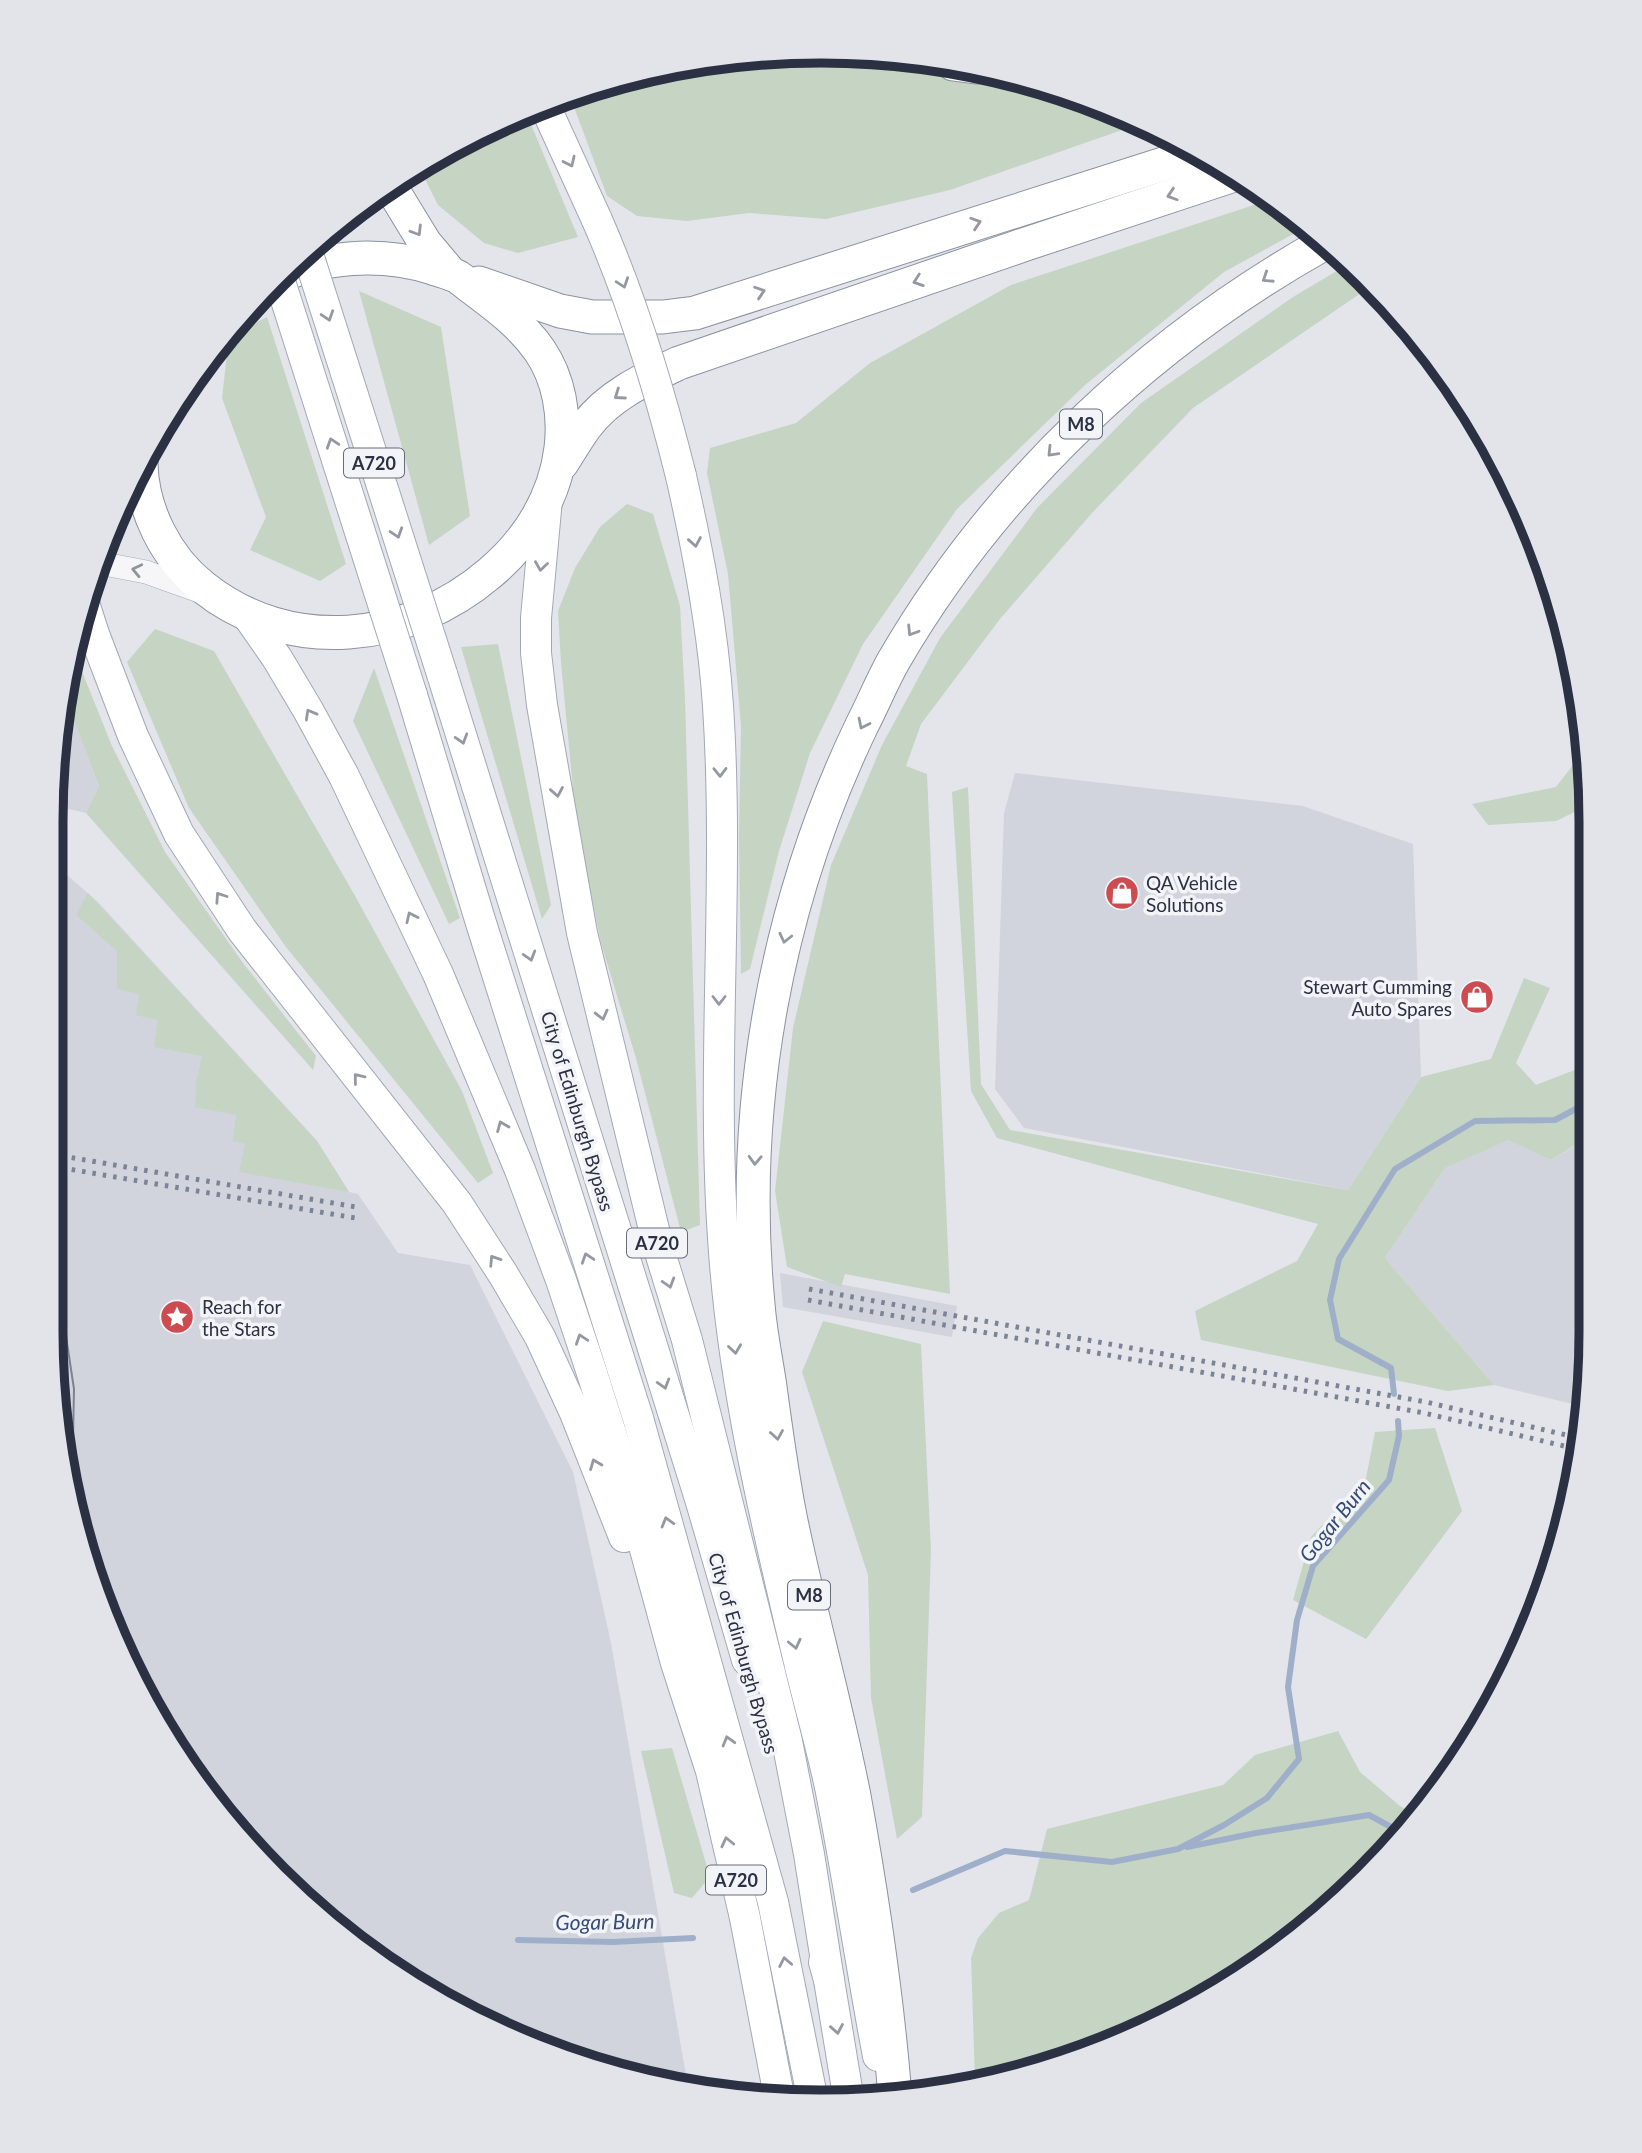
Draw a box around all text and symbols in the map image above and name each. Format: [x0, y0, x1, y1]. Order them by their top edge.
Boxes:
one-way arrow [562, 155, 576, 167]
one-way arrow [1166, 187, 1178, 202]
one-way arrow [970, 217, 982, 231]
one-way arrow [409, 224, 422, 237]
one-way arrow [1261, 270, 1274, 283]
one-way arrow [912, 273, 924, 287]
one-way arrow [615, 276, 629, 288]
one-way arrow [753, 286, 765, 300]
one-way arrow [319, 310, 334, 322]
one-way arrow [614, 387, 627, 399]
road number: M8 [1060, 410, 1102, 438]
one-way arrow [326, 438, 340, 450]
one-way arrow [1048, 444, 1061, 457]
road number: A720 [344, 448, 404, 477]
one-way arrow [389, 526, 403, 539]
one-way arrow [687, 536, 702, 548]
one-way arrow [533, 560, 548, 572]
one-way arrow [131, 564, 143, 578]
one-way arrow [908, 624, 921, 637]
one-way arrow [305, 708, 318, 721]
one-way arrow [857, 717, 871, 729]
one-way arrow [454, 732, 468, 745]
one-way arrow [712, 767, 728, 778]
one-way arrow [548, 786, 563, 798]
place label: QA Vehicle Solutions [1146, 871, 1237, 916]
shop icon: QA Vehicle Solutions [1103, 874, 1141, 912]
one-way arrow [215, 892, 228, 905]
one-way arrow [405, 912, 419, 925]
one-way arrow [779, 932, 793, 944]
one-way arrow [521, 950, 536, 962]
place label: Stewart Cumming Auto Spares [1303, 975, 1452, 1020]
shop icon: Stewart Cumming Auto Spares [1458, 978, 1496, 1016]
one-way arrow [711, 995, 727, 1005]
street label: City of Edinburgh Bypass [537, 1008, 619, 1214]
one-way arrow [594, 1009, 608, 1021]
one-way arrow [354, 1074, 367, 1086]
one-way arrow [496, 1121, 510, 1133]
one-way arrow [747, 1154, 762, 1165]
road number: A720 [627, 1228, 687, 1258]
one-way arrow [581, 1252, 595, 1264]
one-way arrow [490, 1255, 503, 1268]
one-way arrow [661, 1277, 676, 1289]
place label: Reach for the Stars [202, 1295, 281, 1340]
place icon: Reach for the Stars [158, 1298, 196, 1336]
one-way arrow [575, 1334, 589, 1346]
one-way arrow [727, 1343, 742, 1355]
one-way arrow [656, 1377, 670, 1389]
one-way arrow [769, 1429, 784, 1440]
one-way arrow [589, 1458, 603, 1471]
water label: Gogar Burn [1293, 1474, 1375, 1566]
one-way arrow [661, 1517, 675, 1529]
street label: City of Edinburgh Bypass [704, 1550, 784, 1756]
road number: M8 [788, 1580, 830, 1610]
one-way arrow [787, 1637, 801, 1649]
one-way arrow [722, 1736, 736, 1748]
one-way arrow [721, 1836, 736, 1848]
road number: A720 [706, 1866, 766, 1894]
water label: Gogar Burn [555, 1908, 655, 1934]
one-way arrow [778, 1956, 793, 1968]
one-way arrow [829, 2023, 844, 2035]

